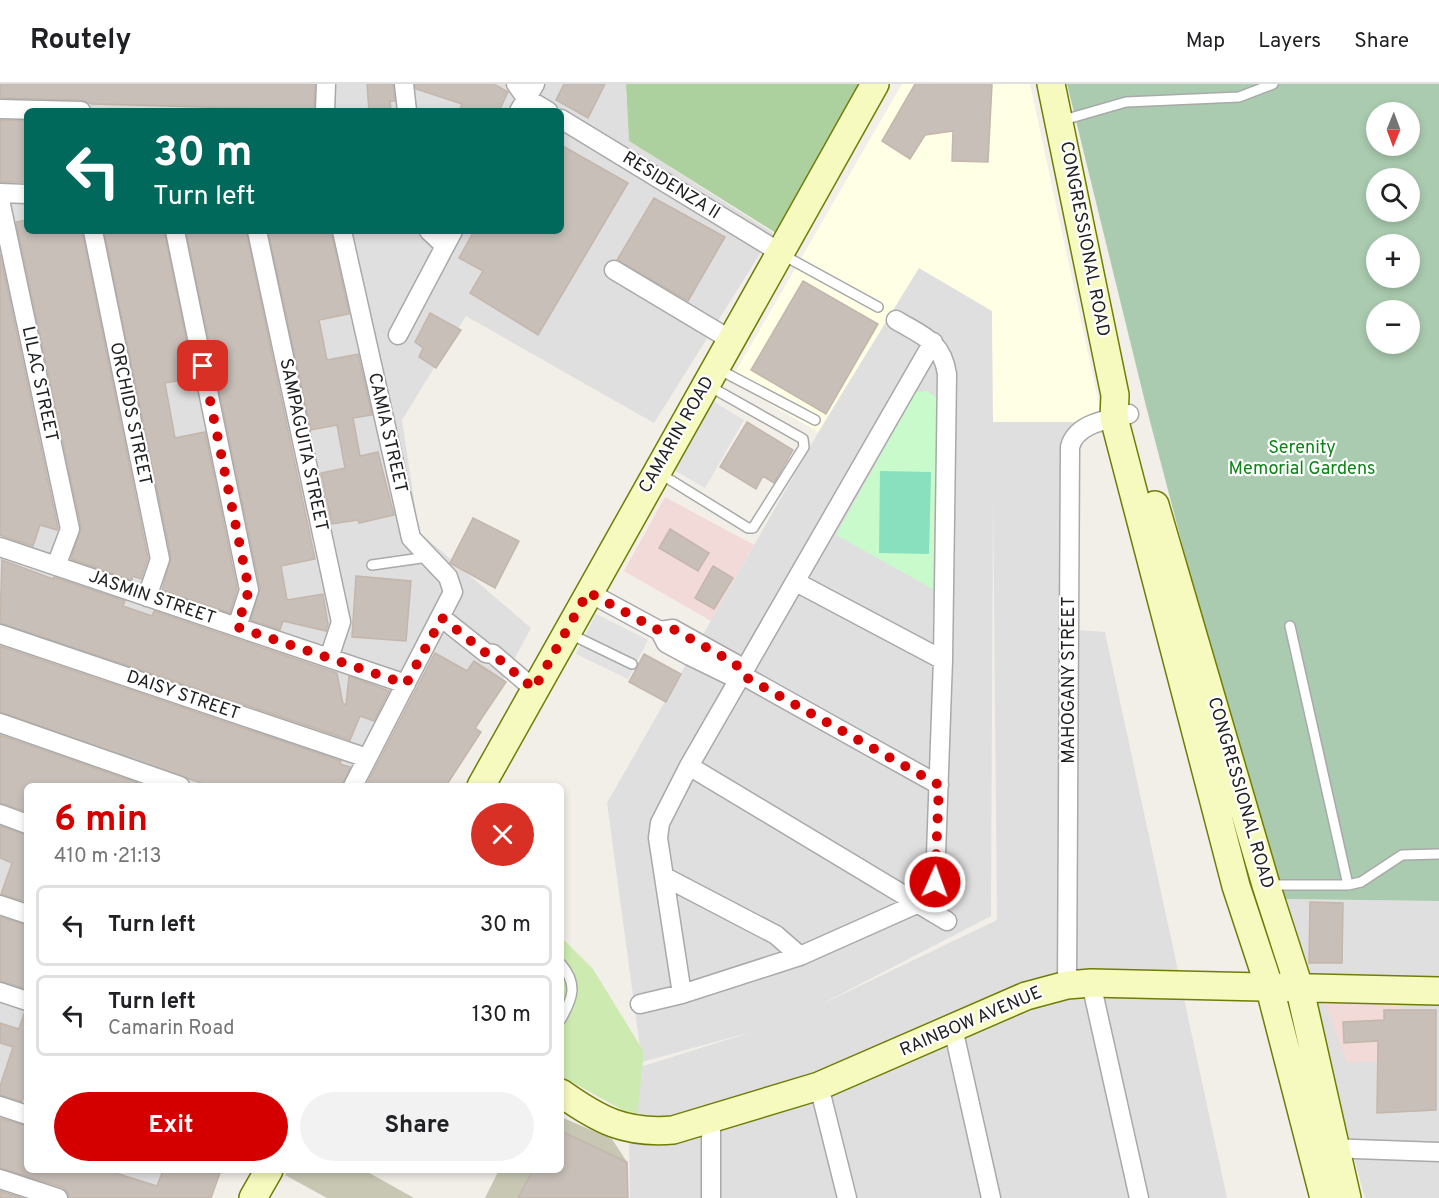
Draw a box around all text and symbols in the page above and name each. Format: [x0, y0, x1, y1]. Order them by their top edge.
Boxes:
text: Routely [30, 23, 131, 59]
text: Map [1186, 28, 1225, 55]
text: Layers [1258, 28, 1321, 55]
text: Share [1354, 28, 1409, 55]
north arrow [1366, 102, 1420, 156]
map controls [1366, 102, 1420, 354]
text: 30 m [153, 128, 252, 181]
icon: left [54, 132, 132, 210]
street label: CONGRESSIONAL ROAD [1054, 139, 1114, 339]
street label: RESIDENZA II [618, 147, 724, 225]
button: search [1366, 168, 1420, 222]
text: Turn left [153, 180, 255, 214]
button: + [1366, 234, 1420, 288]
button: − [1366, 300, 1420, 354]
street label: LILAC STREET [16, 324, 62, 444]
street label: ORCHIDS STREET [104, 340, 156, 488]
pin [177, 340, 228, 391]
icon: arrive [186, 349, 219, 382]
street label: SAMPAGUITA STREET [273, 356, 333, 534]
street label: CAMIA STREET [362, 371, 412, 495]
street label: CAMARIN ROAD [634, 372, 720, 498]
park label: Serenity Memorial Gardens [1229, 437, 1375, 481]
street label: JASMIN STREET [85, 565, 219, 631]
street label: MAHOGANY STREET [1058, 596, 1081, 764]
street label: DAISY STREET [123, 666, 243, 726]
street label: CONGRESSIONAL ROAD [1202, 695, 1278, 891]
text: 6 min [54, 798, 148, 844]
button: close [471, 803, 534, 866]
text: 410 m · 21:13 [54, 844, 161, 870]
position arrow [903, 850, 967, 914]
icon: left [57, 909, 90, 942]
text: Turn left [108, 912, 196, 939]
text: 30 m [480, 912, 531, 939]
street label: RAINBOW AVENUE [896, 982, 1046, 1062]
text: Turn left [108, 989, 196, 1016]
icon: left [57, 999, 90, 1032]
text: 130 m [472, 1002, 531, 1029]
text: Camarin Road [108, 1016, 235, 1042]
button: Exit [54, 1092, 288, 1161]
button: Share [300, 1092, 534, 1161]

